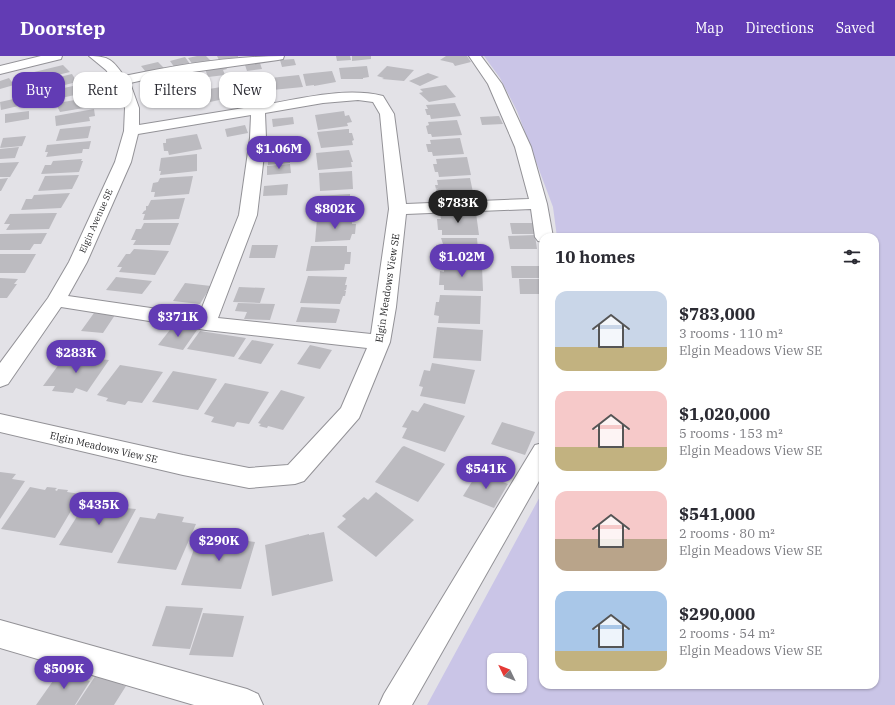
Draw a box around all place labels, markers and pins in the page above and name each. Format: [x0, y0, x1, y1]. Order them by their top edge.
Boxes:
pin: $1.06M [246, 136, 312, 170]
pin: $783K [430, 190, 486, 224]
pin: $802K [307, 196, 363, 230]
pin: $1.02M [429, 244, 495, 278]
pin: $371K [150, 304, 206, 338]
pin: $283K [48, 340, 104, 374]
pin: $541K [458, 456, 514, 490]
pin: $435K [71, 492, 127, 526]
pin: $290K [191, 528, 247, 562]
pin: $509K [36, 656, 92, 690]

